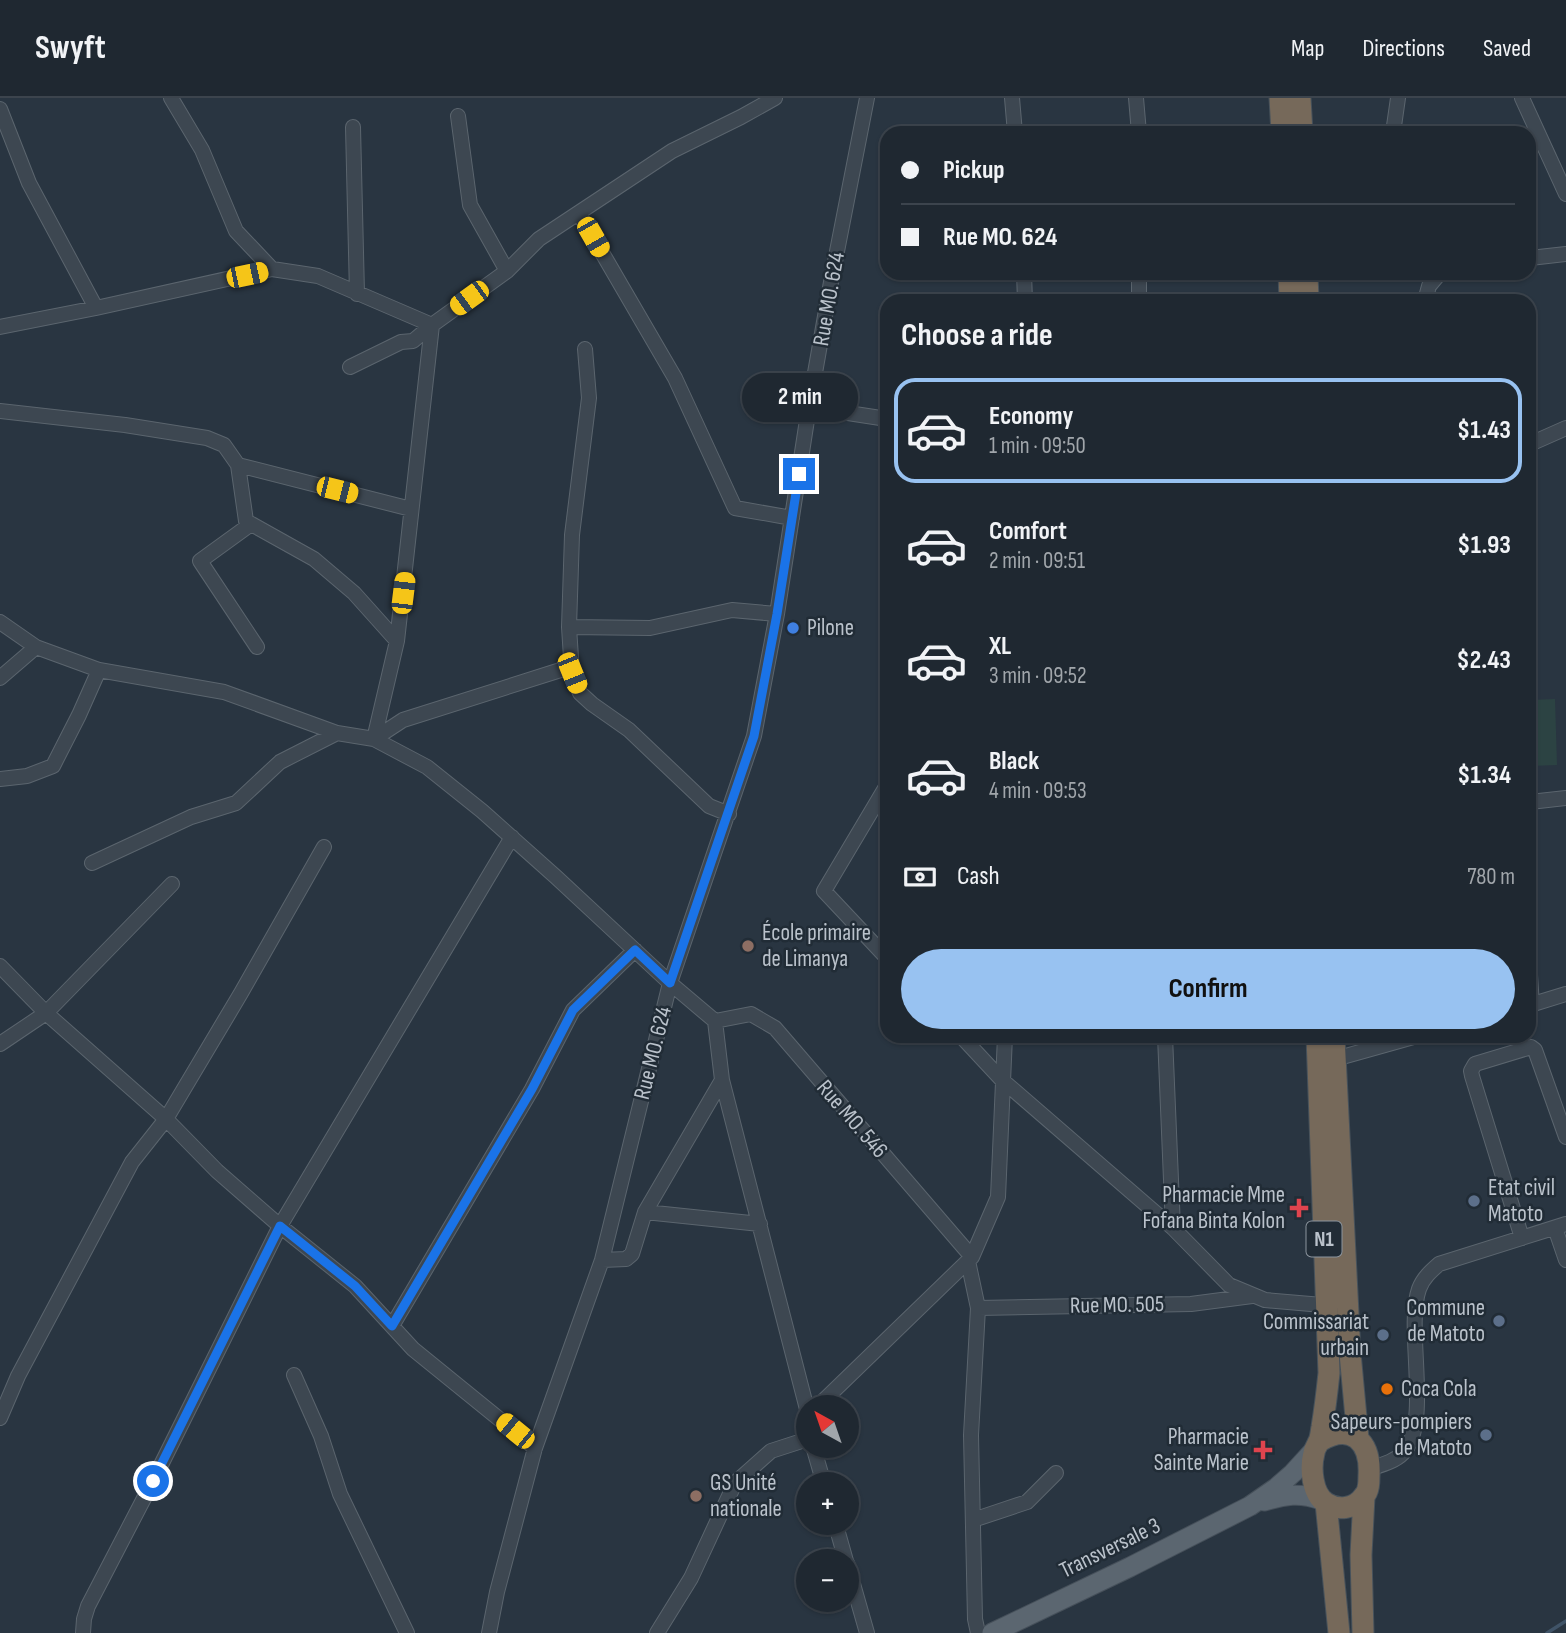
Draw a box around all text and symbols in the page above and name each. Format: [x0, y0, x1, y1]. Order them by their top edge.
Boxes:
text: Swyft [35, 28, 106, 68]
text: Map [1291, 34, 1324, 63]
text: Directions [1362, 34, 1445, 63]
text: Saved [1483, 34, 1531, 63]
text: Pickup [943, 155, 1005, 186]
car [574, 214, 613, 260]
text: Rue MO. 624 [943, 222, 1057, 253]
street label: Rue MO. 624 [807, 249, 851, 348]
car [225, 260, 270, 290]
car [446, 277, 493, 319]
text: Choose a ride [901, 316, 1053, 355]
callout: 2 min [741, 372, 857, 422]
text: 2 min [778, 383, 822, 411]
icon: car [905, 399, 968, 462]
text: Economy [989, 401, 1073, 432]
text: $1.43 [1457, 415, 1511, 446]
text: 1 min · 09:50 [989, 432, 1086, 460]
route end [783, 458, 815, 490]
car [315, 475, 360, 505]
icon: car [905, 514, 968, 577]
text: Comfort [989, 516, 1067, 547]
text: $1.93 [1457, 530, 1511, 561]
text: 2 min · 09:51 [989, 547, 1085, 575]
car [391, 571, 416, 615]
place label: Pilone [807, 614, 854, 642]
marker: Pilone [785, 620, 801, 636]
icon: car [905, 629, 968, 692]
text: XL [989, 631, 1011, 662]
text: $2.43 [1456, 645, 1511, 676]
car [555, 650, 590, 696]
text: 3 min · 09:52 [989, 662, 1087, 690]
icon: car [905, 744, 968, 807]
text: Black [989, 746, 1039, 777]
text: $1.34 [1457, 760, 1511, 791]
text: 4 min · 09:53 [989, 777, 1087, 805]
icon: cash [901, 858, 939, 896]
text: Cash [957, 861, 1000, 892]
text: 780 m [1467, 863, 1515, 891]
place label: École primaire de Limanya [762, 919, 871, 973]
marker: École primaire de Limanya [740, 938, 756, 954]
button: Confirm [901, 949, 1515, 1029]
street label: Rue MO. 624 [628, 1003, 678, 1102]
street label: Rue MO. 546 [810, 1074, 894, 1164]
place label: Etat civil Matoto [1488, 1174, 1555, 1228]
place label: Pharmacie Mme Fofana Binta Kolon [1142, 1181, 1285, 1235]
marker: Etat civil Matoto [1466, 1193, 1482, 1209]
marker: Pharmacie Mme Fofana Binta Kolon [1291, 1200, 1307, 1216]
road number: N1 [1306, 1222, 1342, 1256]
street label: Rue MO. 505 [1070, 1290, 1164, 1320]
place label: Commune de Matoto [1406, 1294, 1485, 1348]
place label: Commissariat urbain [1263, 1308, 1369, 1362]
marker: Commune de Matoto [1491, 1313, 1507, 1329]
marker: Commissariat urbain [1375, 1327, 1391, 1343]
place label: Coca Cola [1401, 1375, 1477, 1403]
marker: Coca Cola [1379, 1381, 1395, 1397]
north arrow [796, 1395, 859, 1458]
map controls [796, 1395, 859, 1612]
place label: Sapeurs-pompiers de Matoto [1331, 1408, 1472, 1462]
car [493, 1410, 538, 1452]
place label: Pharmacie Sainte Marie [1154, 1423, 1249, 1477]
marker: Sapeurs-pompiers de Matoto [1478, 1427, 1494, 1443]
marker: Pharmacie Sainte Marie [1255, 1442, 1271, 1458]
route start [137, 1465, 169, 1497]
place label: GS Unité nationale [710, 1469, 782, 1523]
button: + [796, 1472, 859, 1535]
marker: GS Unité nationale [688, 1488, 704, 1504]
street label: Transversale 3 [1055, 1512, 1165, 1584]
button: − [796, 1549, 859, 1612]

